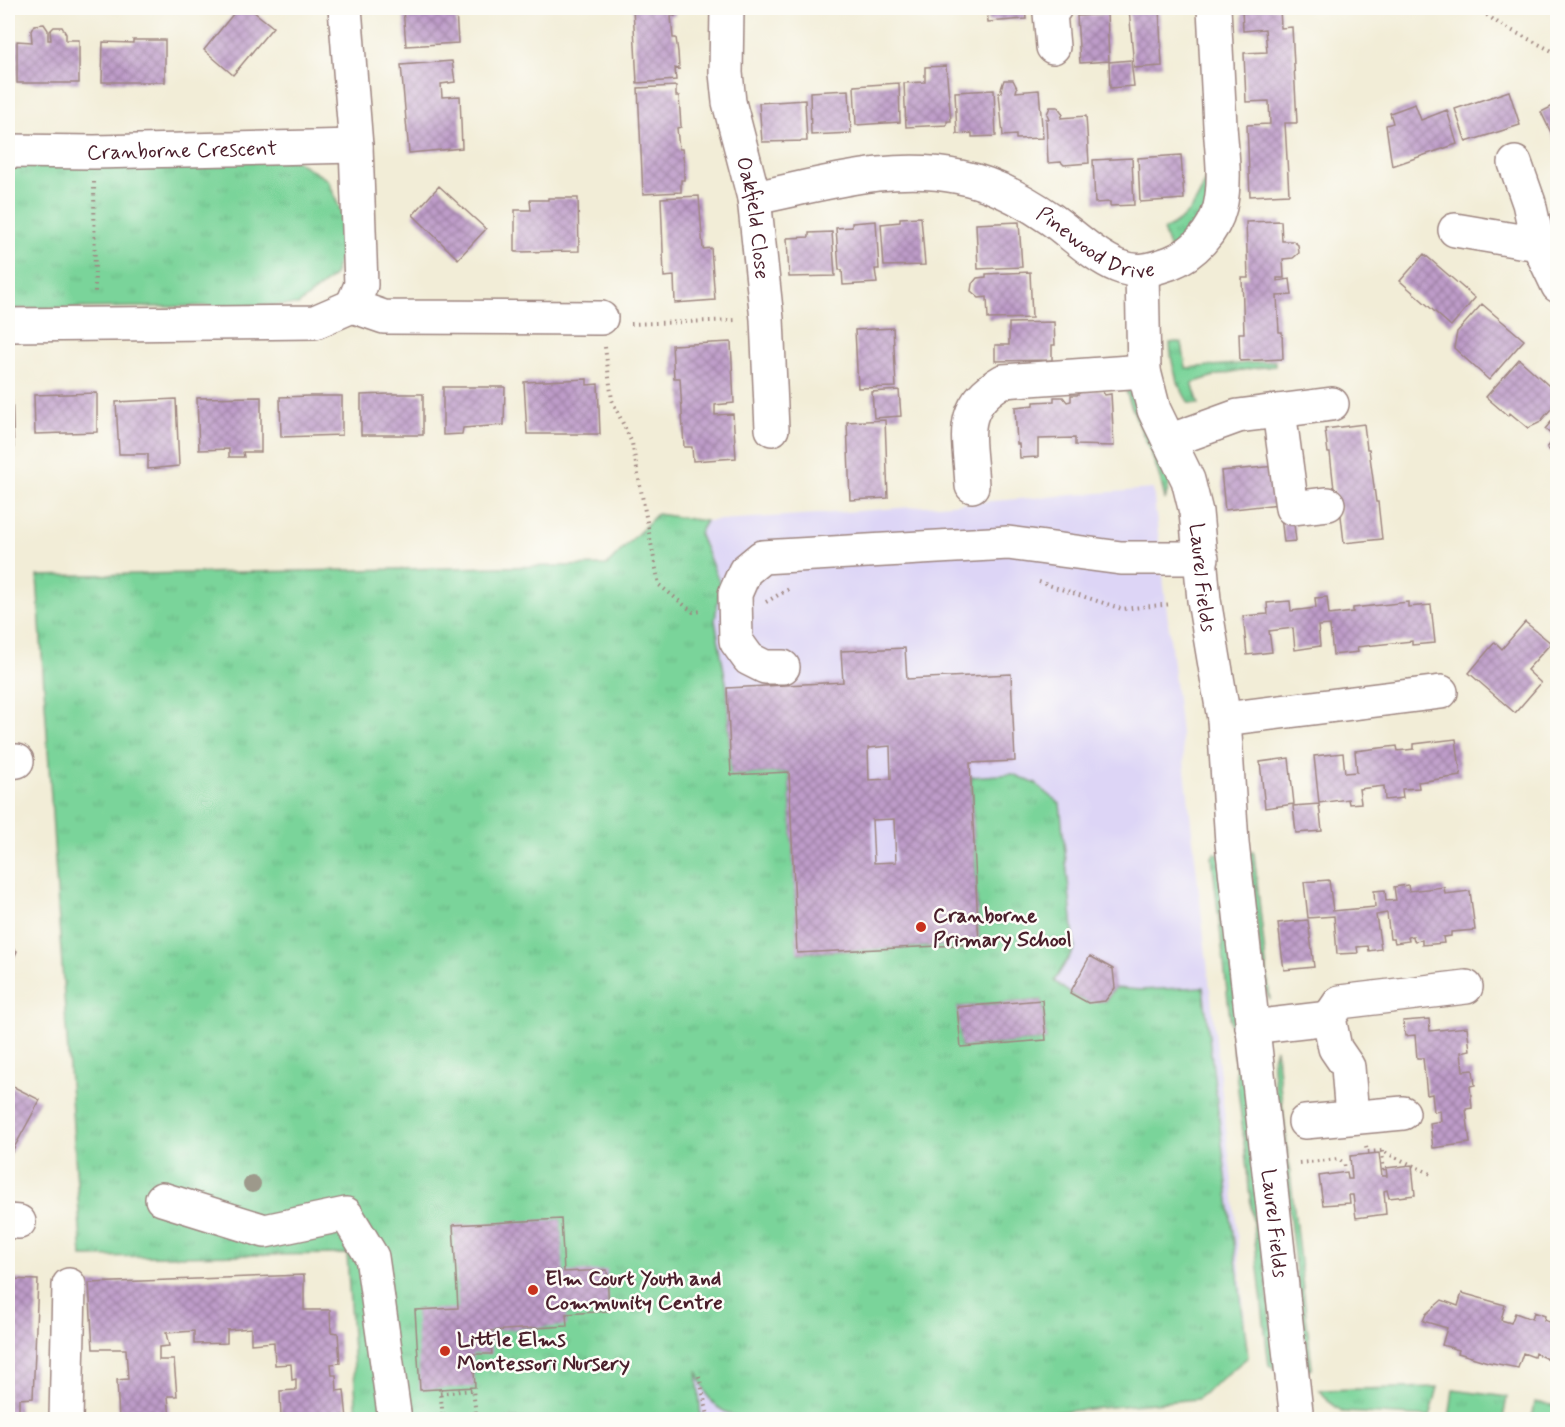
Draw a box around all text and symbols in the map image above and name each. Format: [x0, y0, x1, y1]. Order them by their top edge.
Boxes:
street label: Cranborne Crescent [86, 135, 278, 167]
street label: Oakfield Close [729, 154, 776, 281]
street label: Pinewood Drive [1031, 200, 1157, 286]
street label: Laurel Fields [1182, 522, 1222, 634]
place label: Cranborne Primary School [933, 902, 1072, 954]
marker: Cranborne Primary School [914, 920, 928, 934]
street label: Laurel Fields [1254, 1167, 1294, 1279]
place label: Elm Court Youth and Community Centre [545, 1265, 723, 1317]
marker: Elm Court Youth and Community Centre [526, 1283, 540, 1297]
place label: Little Elms Montessori Nursery [457, 1326, 630, 1378]
marker: Little Elms Montessori Nursery [438, 1344, 452, 1358]

